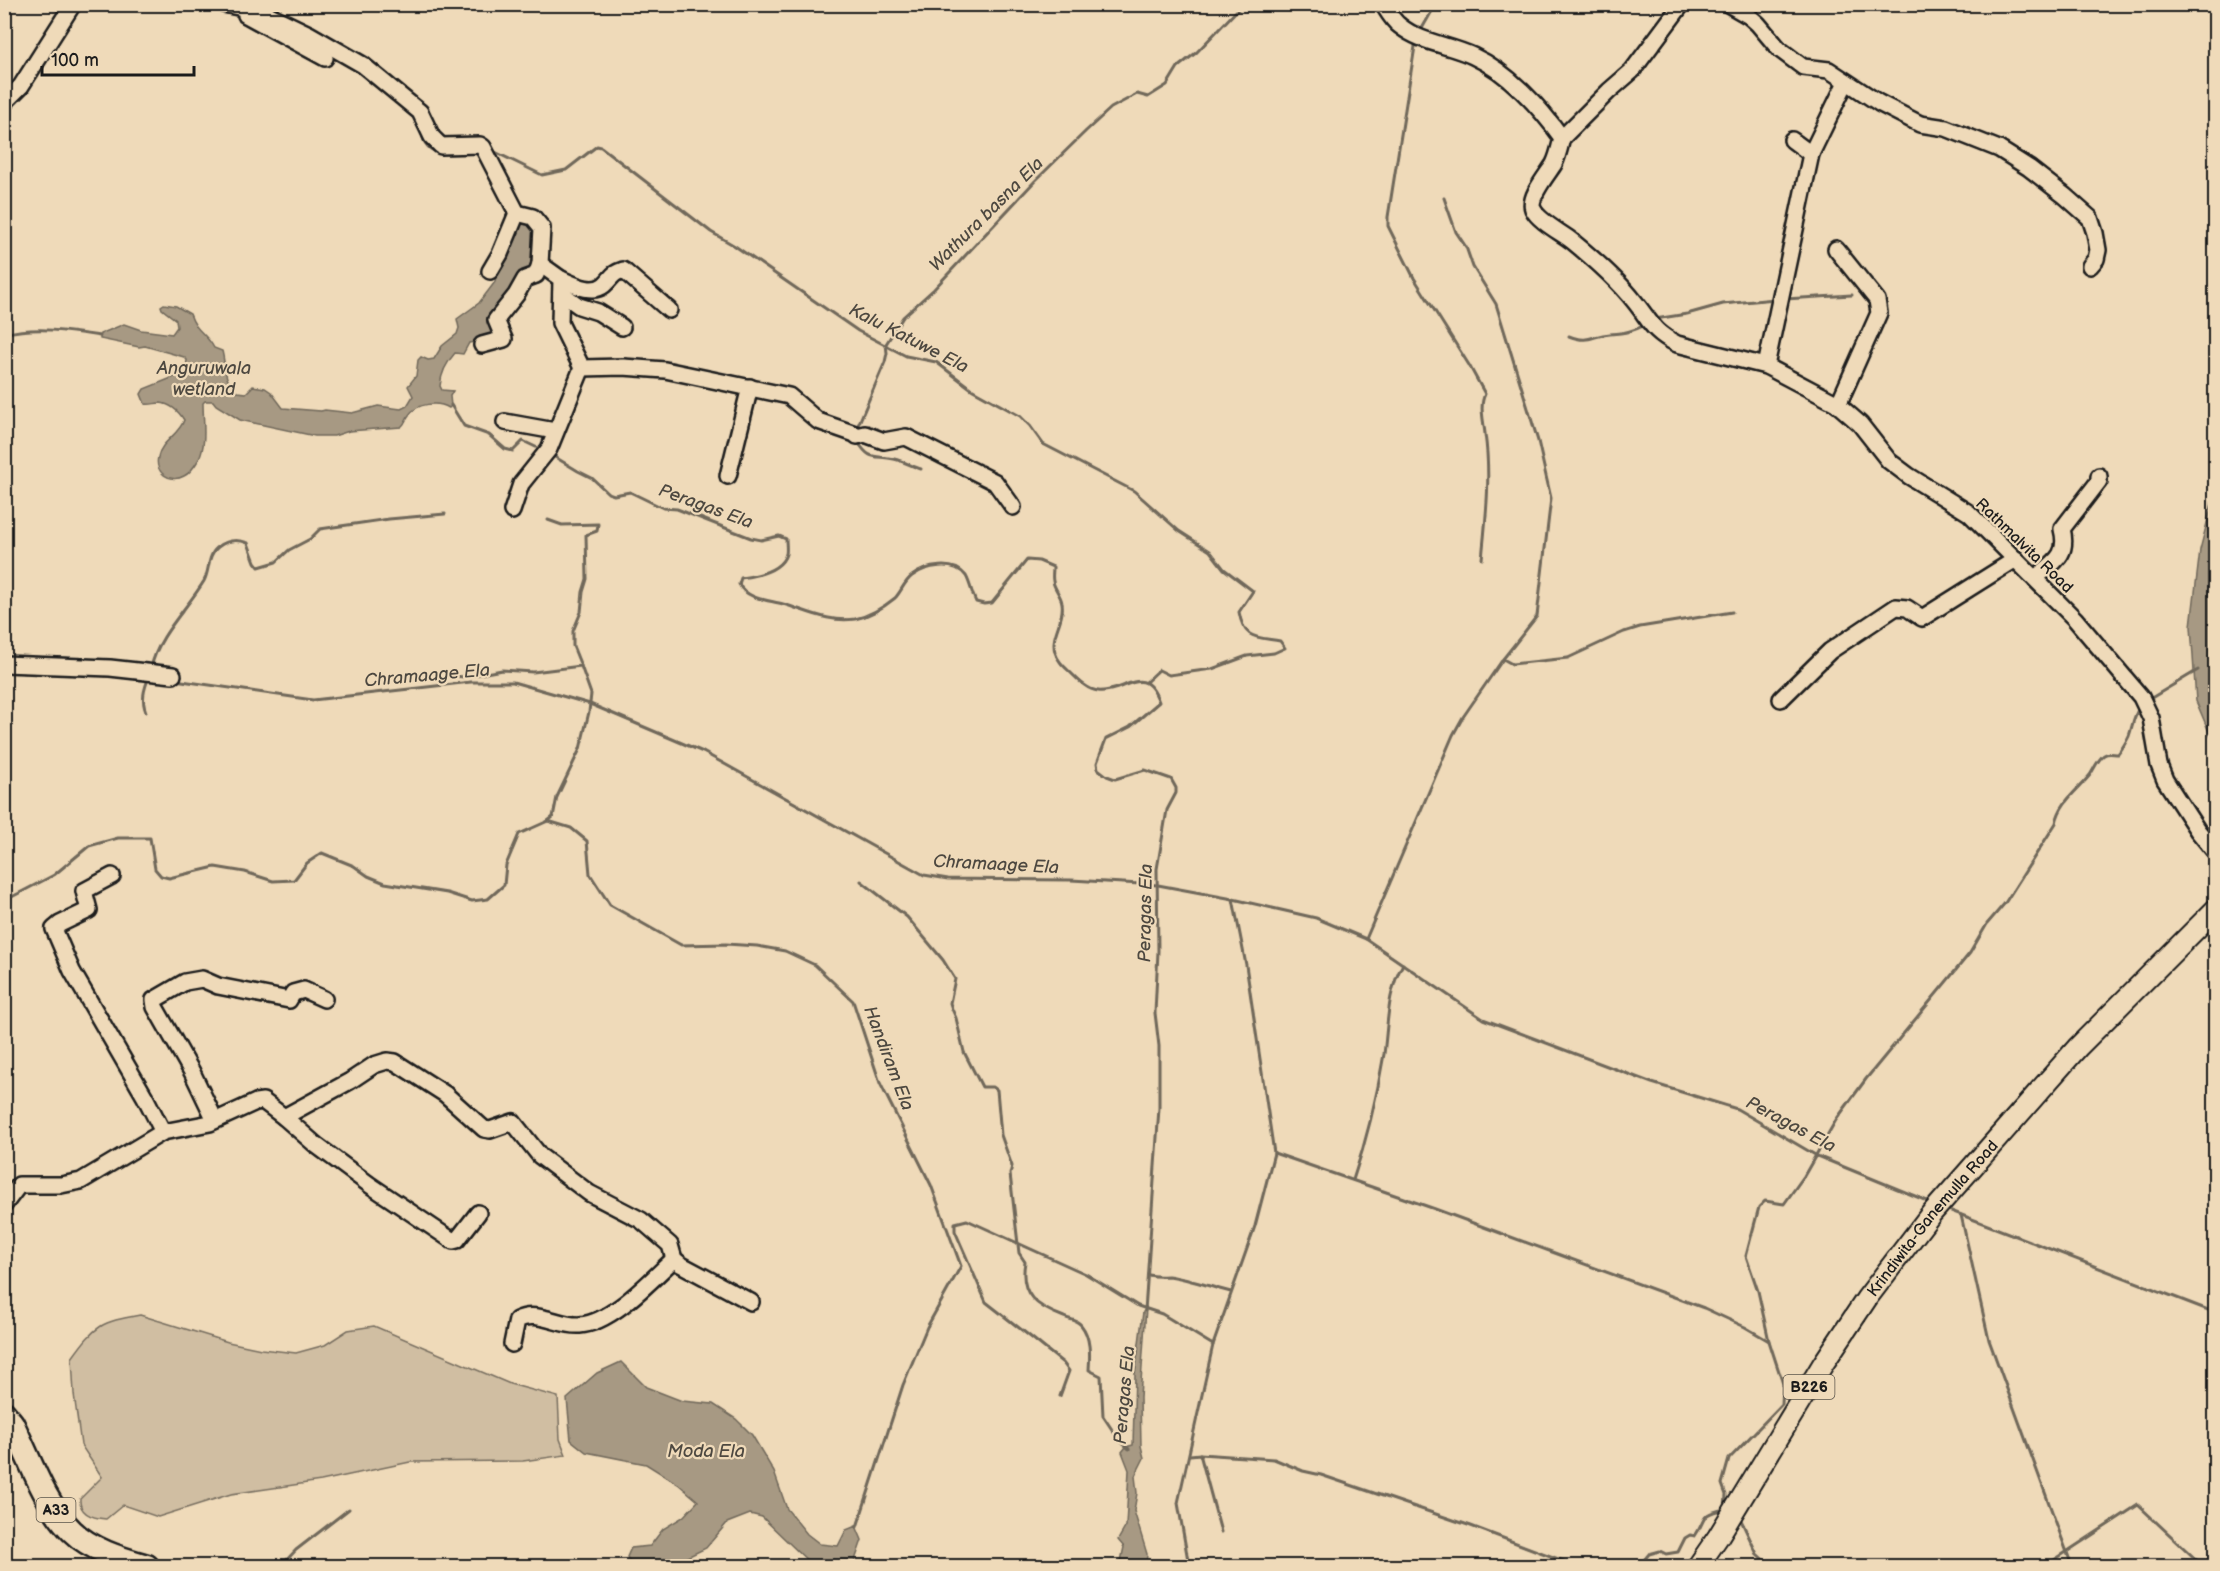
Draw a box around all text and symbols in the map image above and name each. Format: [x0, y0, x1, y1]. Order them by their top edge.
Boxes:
scale bar [42, 39, 194, 77]
text: 100 m [51, 50, 99, 71]
water label: Wathura basna Ela [925, 153, 1048, 276]
water label: Kalu Katuwe Ela [846, 299, 972, 378]
water label: Anguruwala wetland [156, 358, 251, 400]
water label: Peragas Ela [656, 480, 756, 533]
street label: Rathmalvita Road [1971, 495, 2077, 597]
water label: Chramaage Ela [363, 660, 491, 691]
water label: Chramaage Ela [932, 851, 1060, 878]
water label: Peragas Ela [1134, 864, 1157, 962]
water label: Handiram Ela [859, 1003, 918, 1113]
water label: Peragas Ela [1742, 1092, 1839, 1157]
street label: Krindiwita-Ganemulla Road [1864, 1137, 2003, 1301]
water label: Peragas Ela [1110, 1345, 1139, 1445]
road number: B226 [1784, 1375, 1834, 1399]
water label: Moda Ela [667, 1441, 745, 1462]
road number: A33 [36, 1498, 76, 1522]

